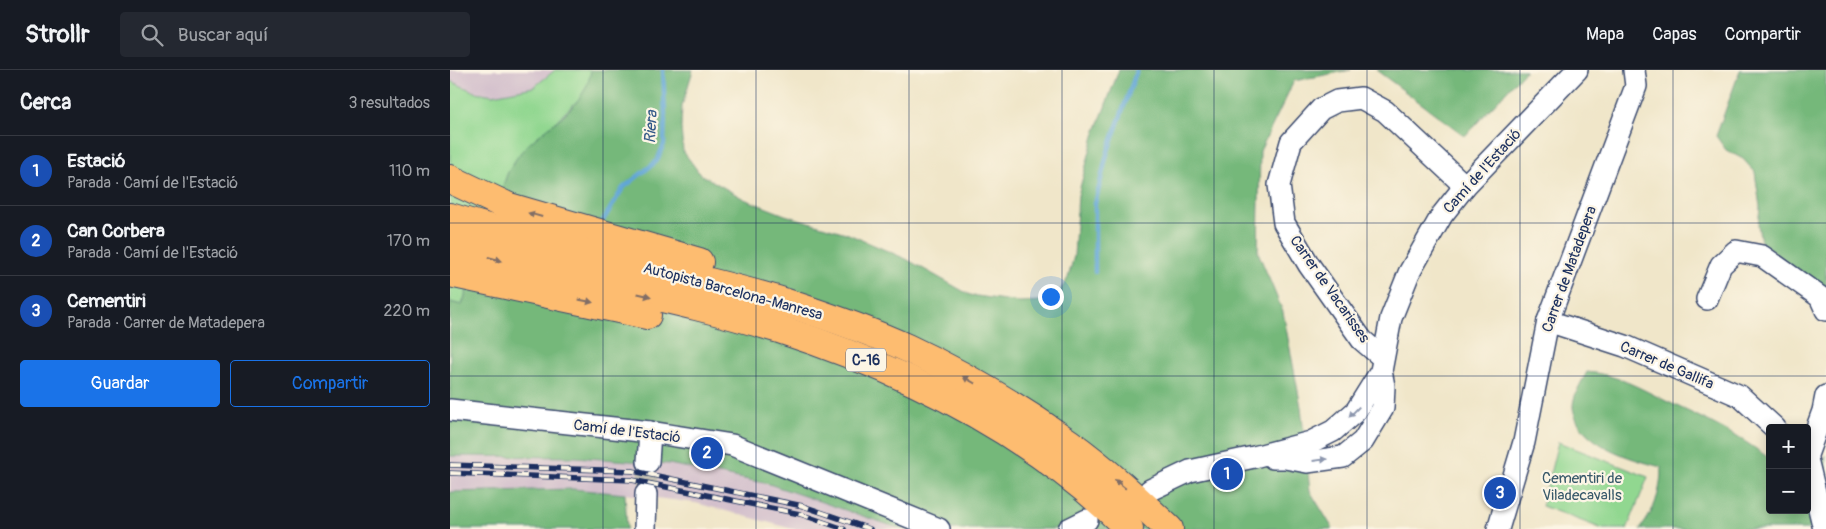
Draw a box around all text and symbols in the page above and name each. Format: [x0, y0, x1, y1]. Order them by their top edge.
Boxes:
search box [120, 12, 470, 57]
text: Strollr [25, 20, 90, 49]
icon: search [138, 21, 166, 49]
text: Buscar aquí [178, 23, 268, 47]
text: Mapa [1586, 23, 1624, 46]
text: Capas [1652, 23, 1697, 46]
text: Compartir [1725, 23, 1801, 46]
text: Cerca [20, 89, 71, 116]
text: 3 resultados [348, 93, 430, 113]
water label: Riera [640, 108, 662, 144]
street label: Camí de l'Estació [1439, 125, 1525, 218]
text: Estació [67, 149, 125, 173]
text: 1 [33, 161, 39, 181]
text: 110 m [389, 161, 430, 181]
text: Parada · Camí de l'Estació [67, 173, 238, 193]
street label: Carrer de Matadepera [1538, 203, 1601, 335]
one-way arrow [527, 210, 542, 218]
text: Can Corbera [67, 219, 165, 243]
text: 2 [32, 231, 40, 251]
text: 170 m [387, 231, 430, 251]
street label: Carrer de Vacarisses [1285, 232, 1374, 347]
text: Parada · Camí de l'Estació [67, 243, 238, 263]
one-way arrow [488, 255, 503, 263]
street label: Autopista Barcelona-Manresa [641, 258, 825, 325]
your location [1038, 284, 1064, 310]
text: Cementiri [67, 289, 146, 313]
one-way arrow [637, 291, 652, 299]
one-way arrow [579, 298, 595, 306]
text: 3 [32, 301, 40, 321]
text: 220 m [384, 301, 430, 321]
text: Parada · Carrer de Matadepera [67, 313, 265, 333]
street label: Carrer de Gallifa [1617, 337, 1717, 394]
road number: C-16 [846, 348, 886, 372]
button: Guardar [20, 360, 220, 407]
button: Compartir [230, 360, 430, 407]
one-way arrow [963, 376, 976, 385]
one-way arrow [1348, 406, 1360, 418]
street label: Camí de l'Estació [572, 416, 682, 447]
map controls [1766, 424, 1811, 514]
button: + [1766, 424, 1811, 469]
pin: 2 [691, 434, 723, 472]
pin: 1 [1211, 455, 1243, 493]
one-way arrow [1312, 456, 1328, 464]
park label: Cementiri de Viladecavalls [1542, 469, 1623, 505]
button: − [1766, 469, 1811, 514]
pin: 3 [1484, 474, 1516, 512]
one-way arrow [1113, 479, 1126, 490]

